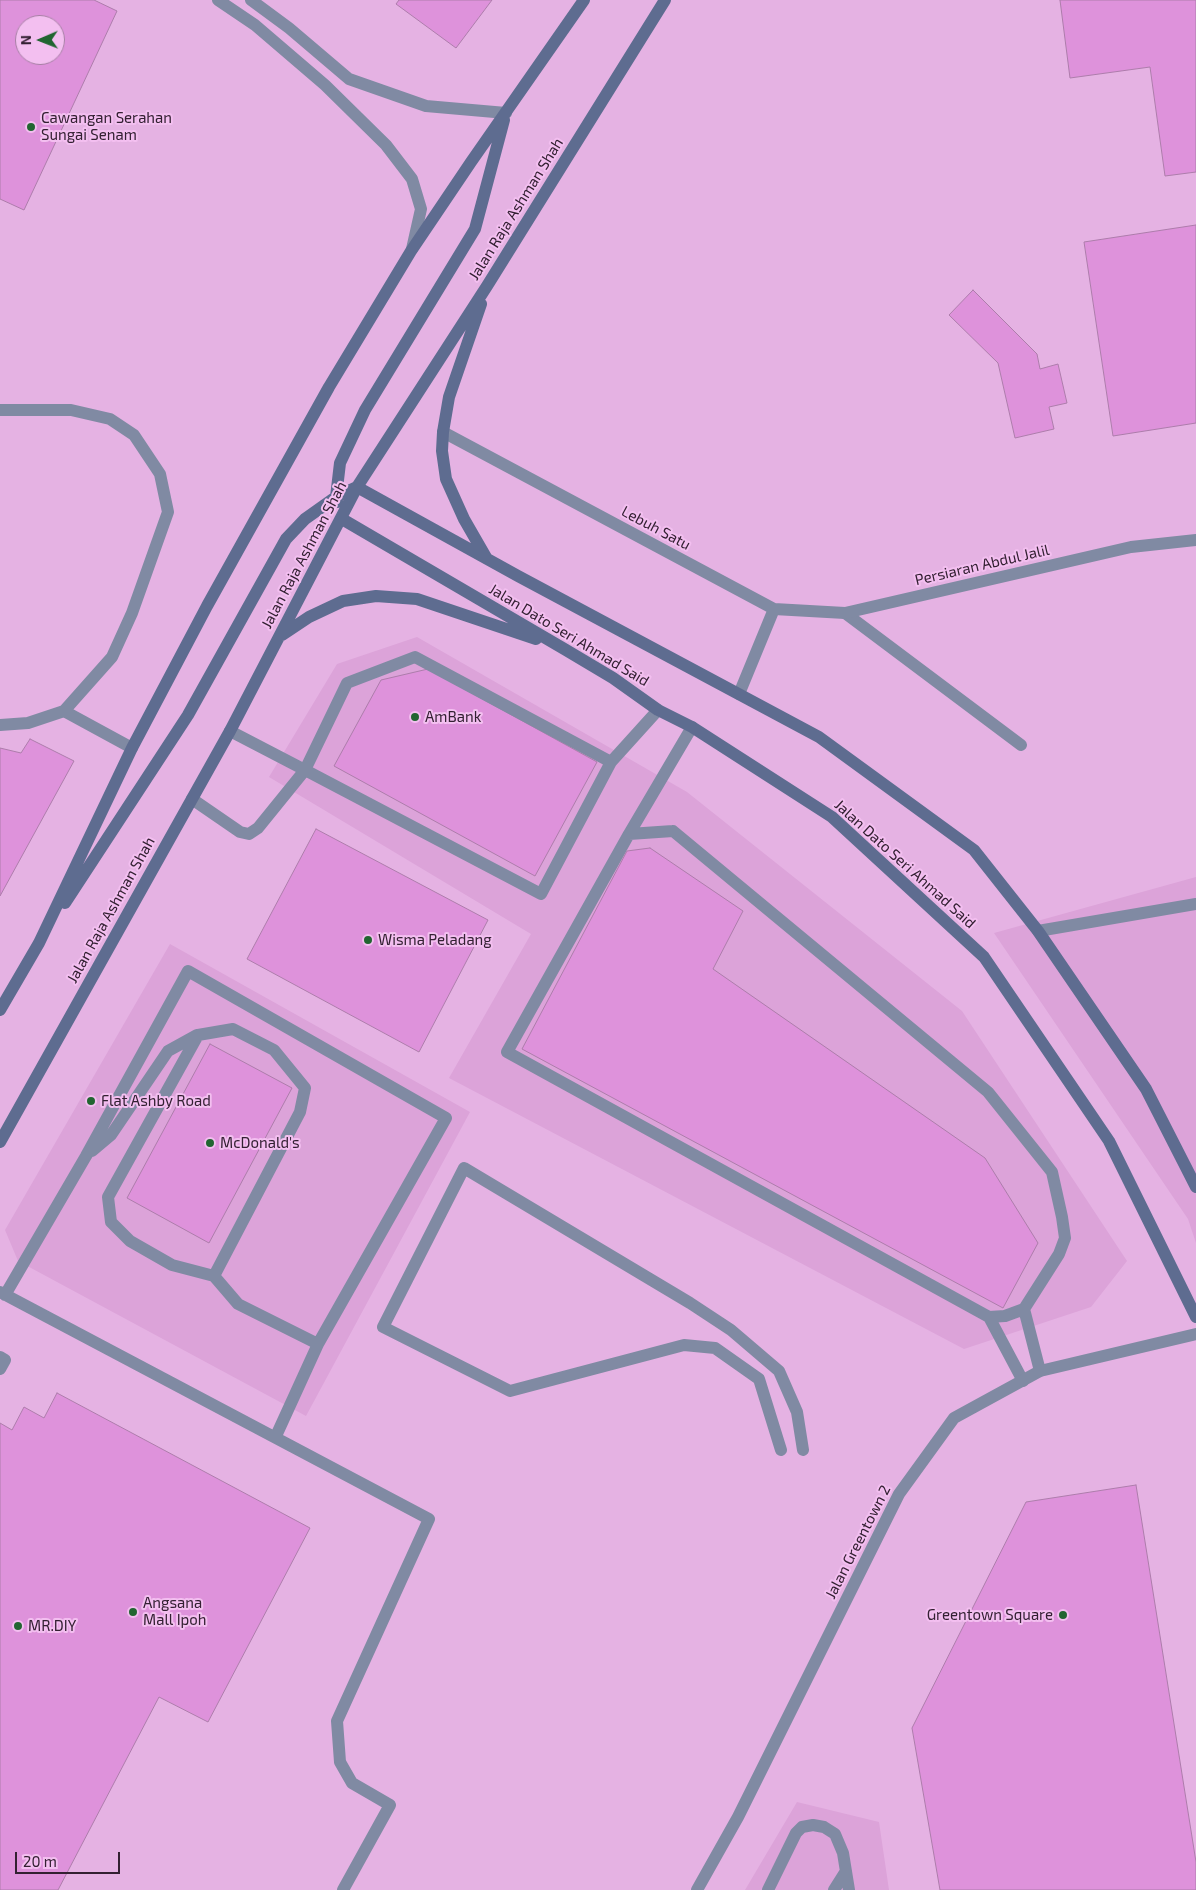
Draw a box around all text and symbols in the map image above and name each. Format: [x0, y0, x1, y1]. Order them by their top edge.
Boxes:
north arrow [15, 15, 65, 65]
text: N [17, 35, 34, 45]
place label: Cawangan Serahan Sungai Senam [41, 109, 172, 144]
marker: Cawangan Serahan Sungai Senam [25, 121, 37, 133]
street label: Jalan Raja Ashman Shah [465, 135, 567, 283]
street label: Jalan Raja Ashman Shah [258, 478, 350, 632]
street label: Lebuh Satu [618, 502, 694, 554]
street label: Persiaran Abdul Jalil [913, 541, 1051, 589]
street label: Jalan Dato Seri Ahmad Said [486, 580, 652, 690]
place label: AmBank [425, 708, 481, 726]
marker: AmBank [409, 711, 421, 723]
street label: Jalan Dato Seri Ahmad Said [831, 796, 979, 932]
street label: Jalan Raja Ashman Shah [63, 834, 159, 986]
place label: Wisma Peladang [378, 931, 492, 949]
marker: Wisma Peladang [362, 934, 374, 946]
place label: Flat Ashby Road [101, 1092, 211, 1110]
marker: Flat Ashby Road [85, 1095, 97, 1107]
place label: McDonald's [220, 1134, 300, 1152]
marker: McDonald's [204, 1137, 216, 1149]
street label: Jalan Greentown 2 [822, 1482, 894, 1602]
place label: Angsana Mall Ipoh [143, 1594, 207, 1629]
marker: Angsana Mall Ipoh [127, 1606, 139, 1618]
place label: Greentown Square [927, 1606, 1053, 1624]
marker: Greentown Square [1057, 1609, 1069, 1621]
place label: MR.DIY [28, 1617, 76, 1635]
marker: MR.DIY [12, 1620, 24, 1632]
scale bar [18, 1842, 122, 1874]
text: 20 m [23, 1852, 57, 1870]

